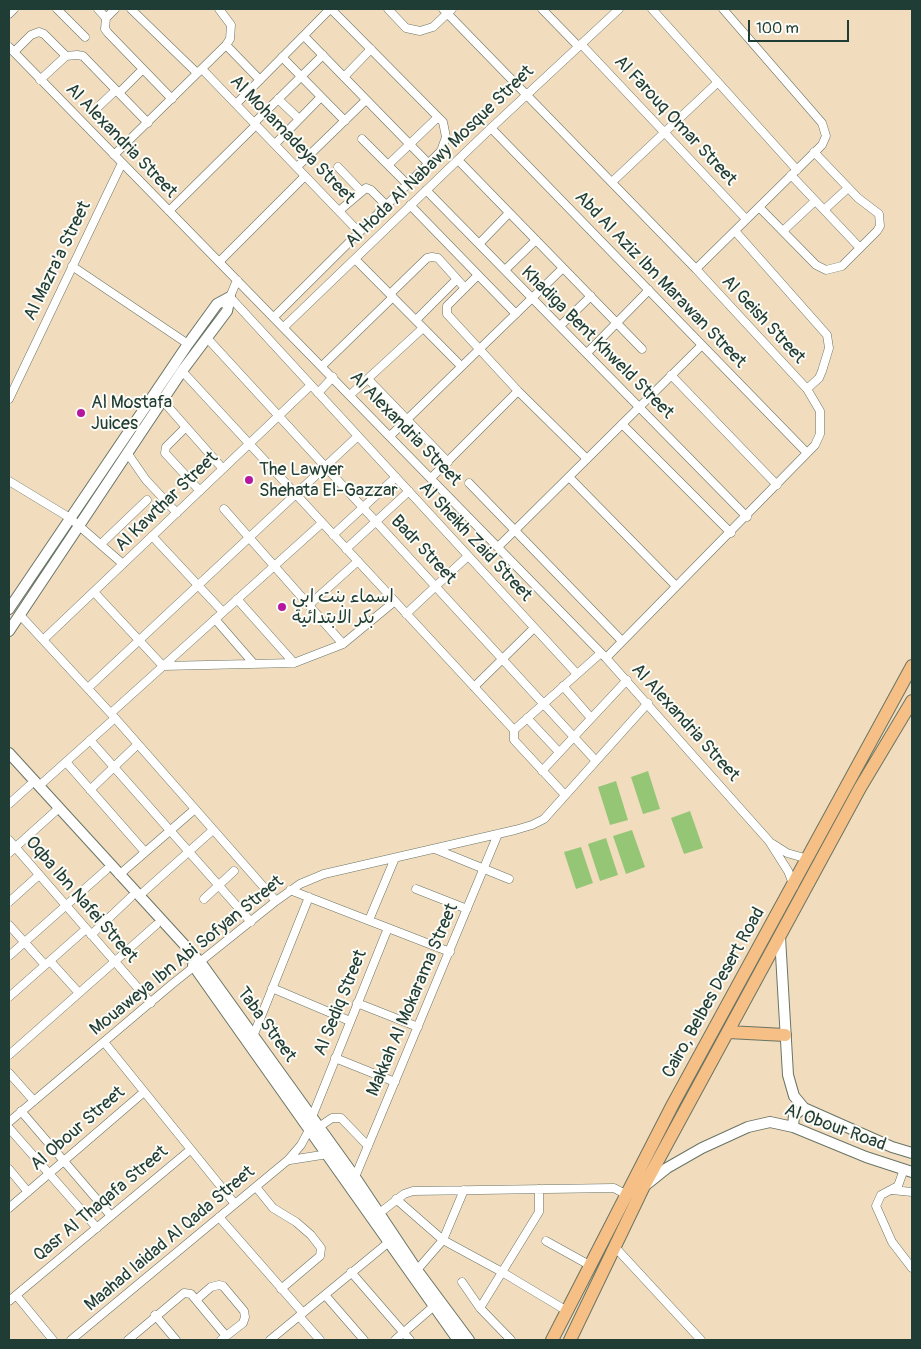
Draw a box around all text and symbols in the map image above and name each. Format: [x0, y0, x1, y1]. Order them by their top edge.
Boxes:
scale bar [751, 10, 852, 42]
text: 100 m [756, 19, 799, 38]
street label: Al Farouq Omar Street [609, 51, 741, 191]
street label: Al Hoda Al Nabawy Mosque Street [341, 61, 539, 253]
street label: Al Mohamadeya Street [225, 71, 359, 209]
street label: Al Alexandria Street [61, 79, 181, 203]
street label: Abd Al Aziz Ibn Marawan Street [570, 187, 750, 373]
street label: Al Mazra'a Street [20, 198, 96, 324]
street label: Khadiga Bent Khweld Street [516, 262, 678, 424]
street label: Al Geish Street [717, 271, 809, 369]
street label: Al Alexandria Street [345, 367, 465, 491]
place label: Al Mostafa Juices [91, 392, 172, 434]
marker: Al Mostafa Juices [75, 407, 87, 419]
street label: Al Kawthar Street [111, 448, 223, 556]
place label: The Lawyer Shehata El-Gazzar [259, 459, 398, 502]
marker: The Lawyer Shehata El-Gazzar [243, 474, 255, 486]
street label: Al Sheikh Zaid Street [414, 478, 536, 606]
street label: Badr Street [386, 511, 460, 589]
place label: اسماء بنت ابي بكر الابتدائيه [292, 586, 394, 628]
marker: اسماء بنت ابي بكر الابتدائيه [276, 601, 288, 613]
street label: Al Alexandria Street [626, 660, 744, 786]
street label: Oqba Ibn Nafei Street [20, 832, 142, 968]
street label: Mouaweya Ibn Abi Sofyan Street [86, 871, 288, 1041]
street label: Makkah Al Mokarama Street [363, 900, 463, 1100]
street label: Cairo, Belbes Desert Road [658, 904, 770, 1082]
street label: Al Sediq Street [310, 947, 372, 1059]
street label: Taba Street [232, 983, 300, 1067]
street label: Al Obour Street [26, 1082, 130, 1176]
street label: Al Obour Road [781, 1100, 889, 1156]
street label: Qasr Al Thaqafa Street [29, 1141, 173, 1267]
street label: Maahad Iaidad Al Qada Street [81, 1162, 259, 1316]

